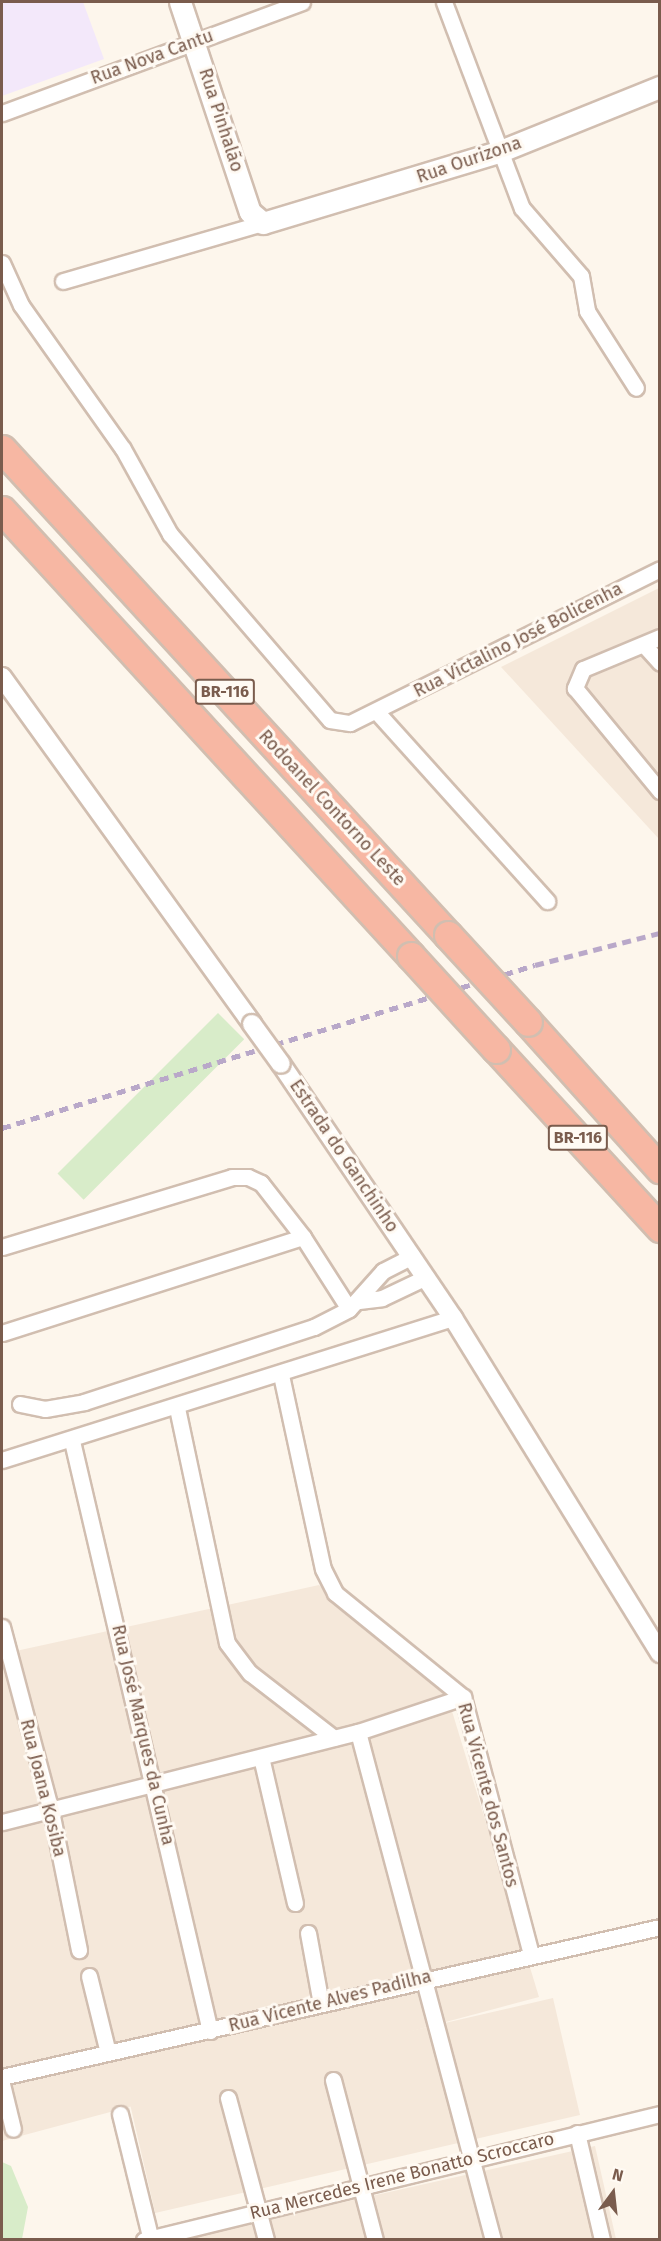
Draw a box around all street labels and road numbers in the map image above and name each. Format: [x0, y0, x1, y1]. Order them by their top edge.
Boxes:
street label: Rua Nova Cantu [88, 25, 216, 89]
street label: Rua Pinhalão [194, 65, 248, 175]
street label: Rua Ourizona [414, 132, 524, 188]
street label: Rua Victalino José Bolicenha [410, 578, 626, 702]
road number: BR-116 [194, 679, 256, 705]
street label: Rodoanel Contorno Leste [254, 725, 410, 891]
street label: Estrada do Ganchinho [285, 1076, 403, 1236]
road number: BR-116 [546, 1125, 610, 1151]
street label: Rua José Marques da Cunha [107, 1623, 179, 1847]
street label: Rua Vicente dos Santos [453, 1700, 523, 1890]
street label: Rua Joana Kosiba [15, 1717, 71, 1859]
street label: Rua Vicente Alves Padilha [226, 1965, 434, 2037]
street label: Rua Mercedes Irene Bonatto Scroccaro [247, 2128, 557, 2224]

